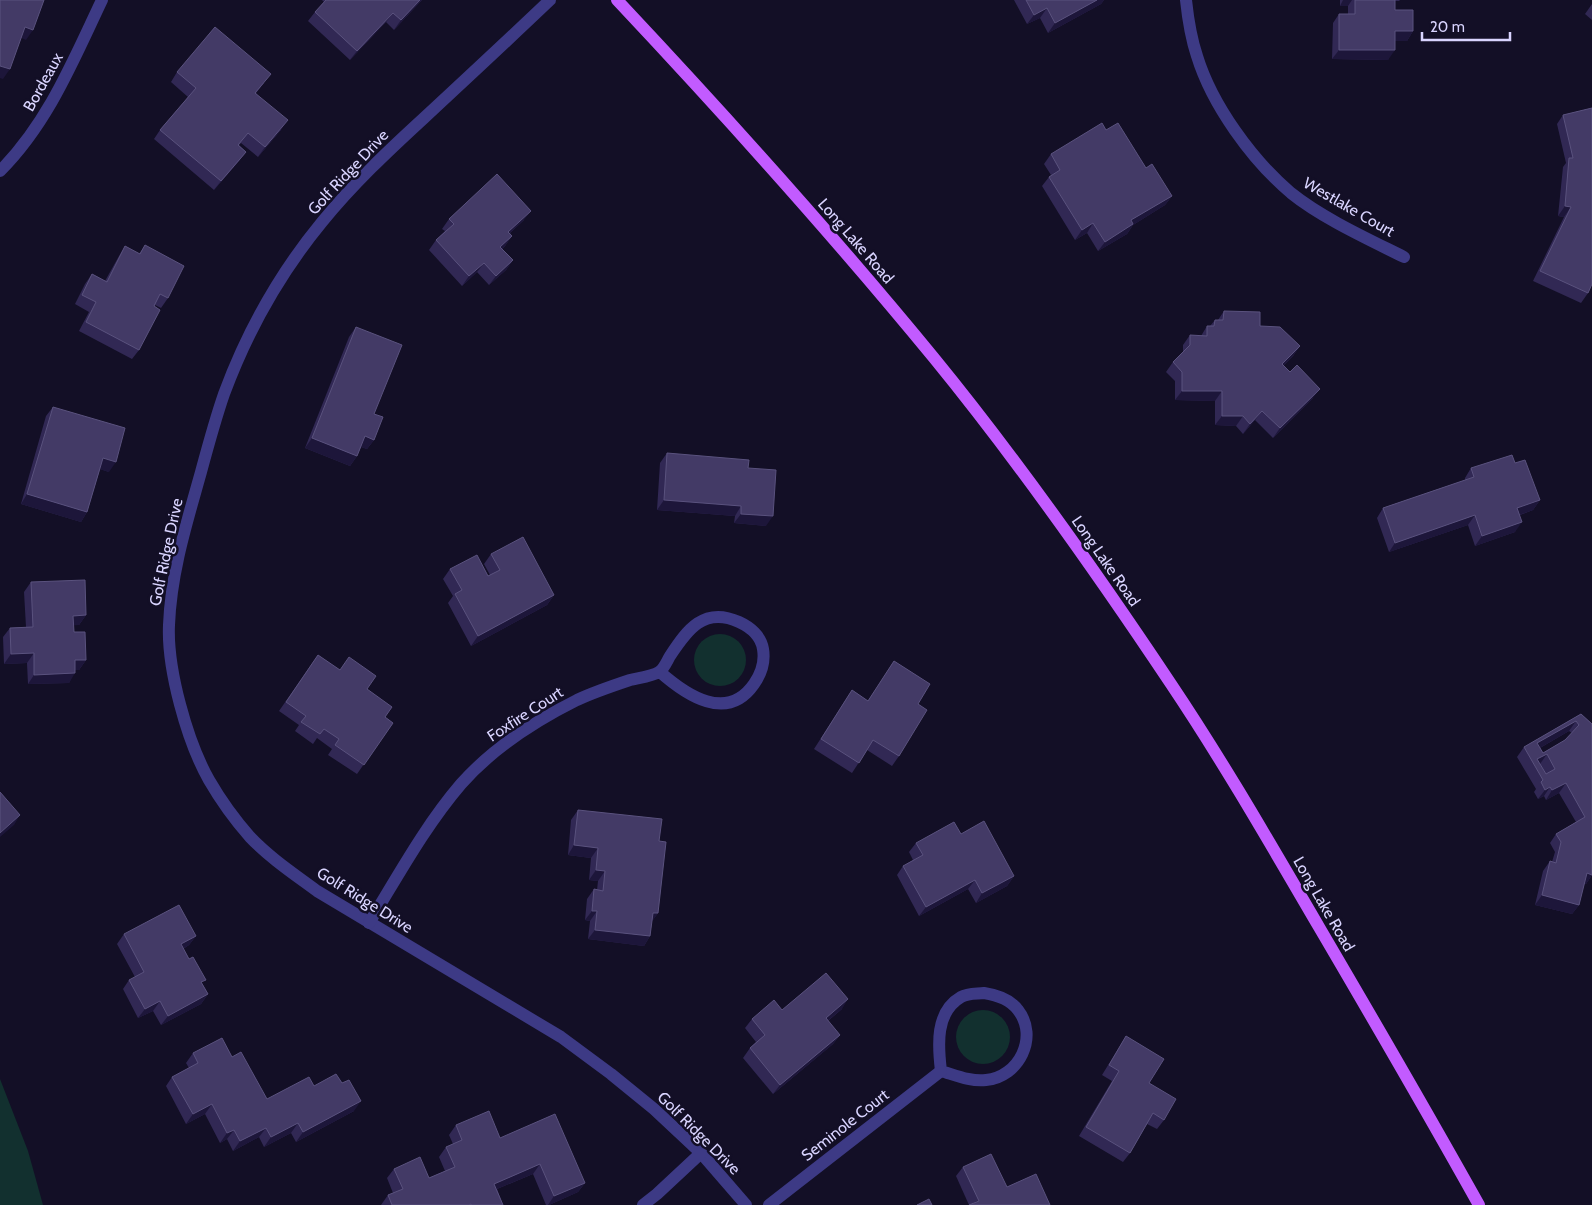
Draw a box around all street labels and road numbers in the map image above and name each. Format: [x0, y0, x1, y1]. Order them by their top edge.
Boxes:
street label: Bordeaux [19, 49, 67, 115]
street label: Golf Ridge Drive [304, 125, 392, 219]
street label: Westlake Court [1300, 173, 1398, 241]
street label: Long Lake Road [814, 195, 898, 287]
street label: Golf Ridge Drive [145, 496, 187, 608]
street label: Long Lake Road [1068, 512, 1144, 610]
street label: Foxfire Court [484, 682, 567, 745]
street label: Long Lake Road [1289, 853, 1359, 955]
street label: Golf Ridge Drive [313, 863, 417, 937]
street label: Seminole Court [798, 1085, 893, 1165]
street label: Golf Ridge Drive [654, 1088, 744, 1178]

